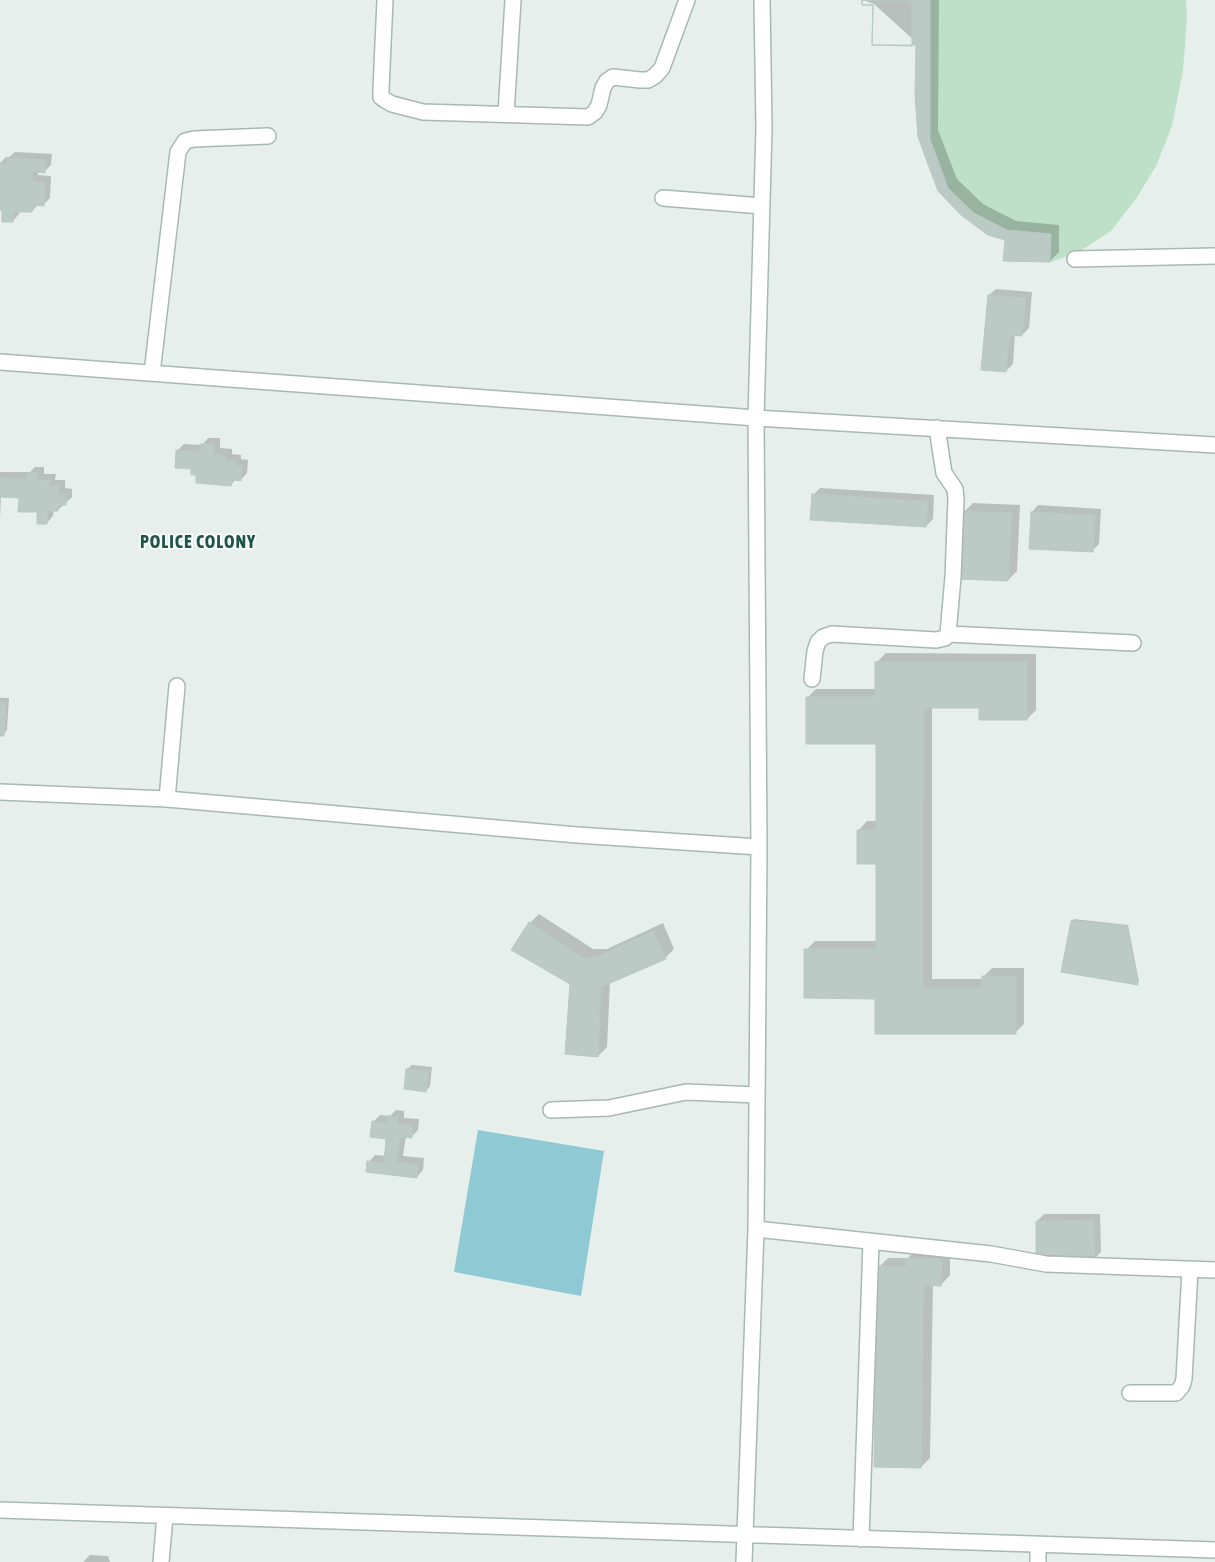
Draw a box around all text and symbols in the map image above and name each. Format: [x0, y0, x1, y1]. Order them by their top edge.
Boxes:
district label: POLICE COLONY [138, 531, 258, 553]

